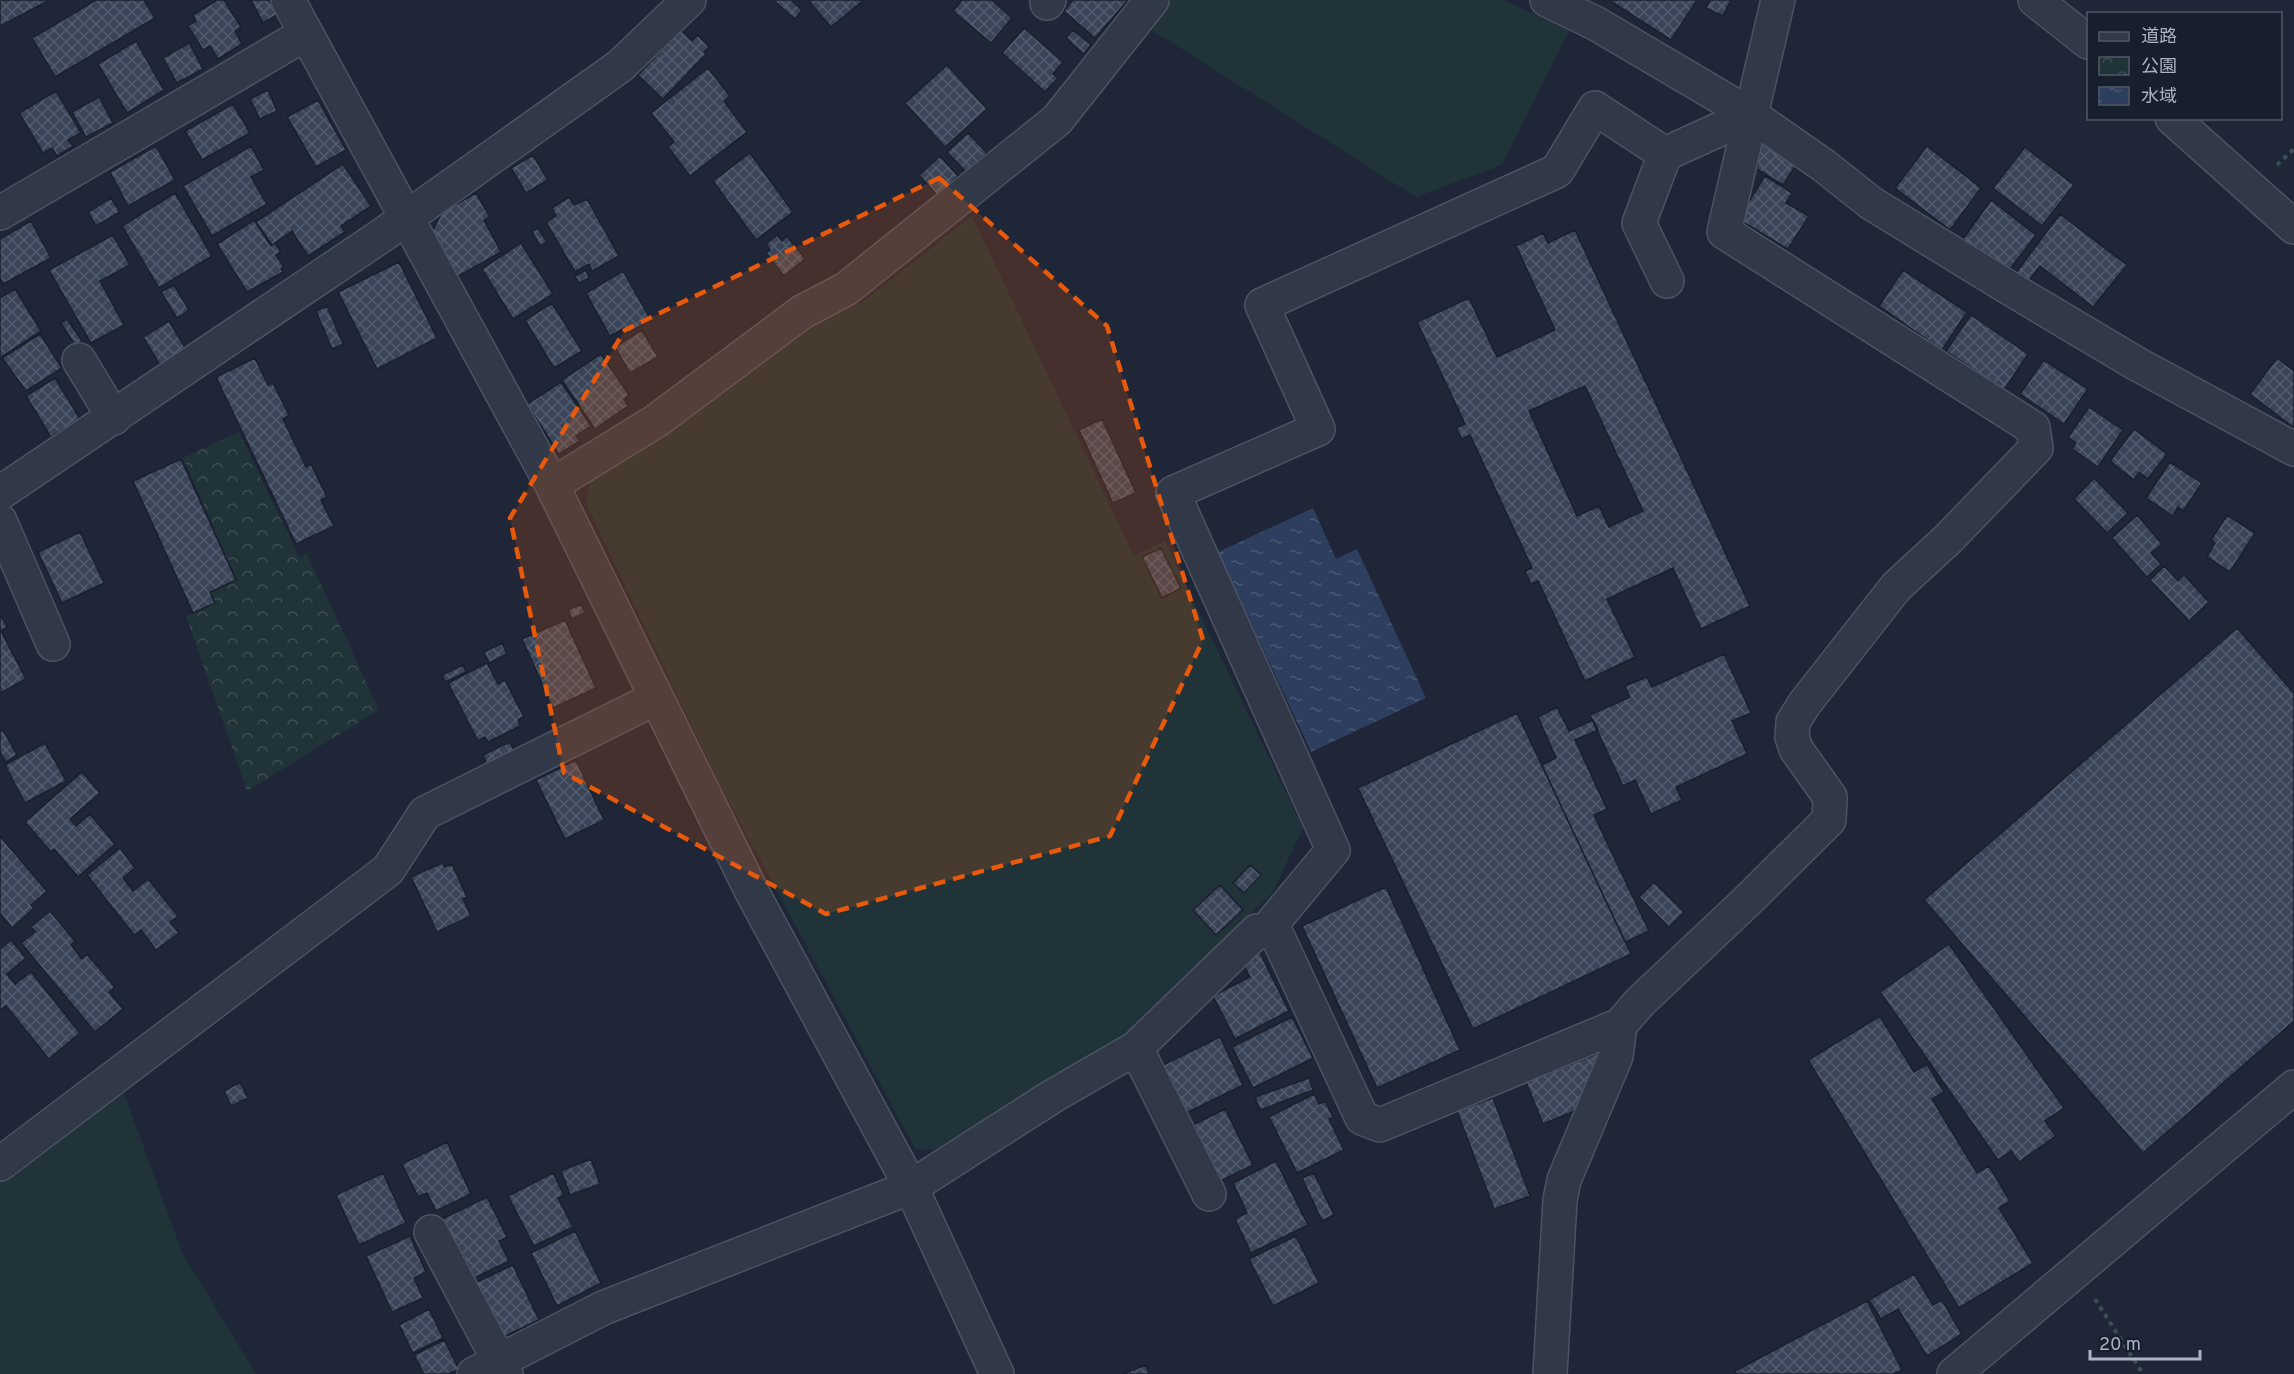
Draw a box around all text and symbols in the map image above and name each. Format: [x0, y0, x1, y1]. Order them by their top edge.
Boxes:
legend [2087, 12, 2282, 120]
text: 道路 [2141, 26, 2177, 49]
text: 公園 [2141, 56, 2177, 79]
text: 水域 [2141, 86, 2177, 109]
scale bar [2090, 1323, 2200, 1361]
text: 20 m [2099, 1334, 2141, 1357]

